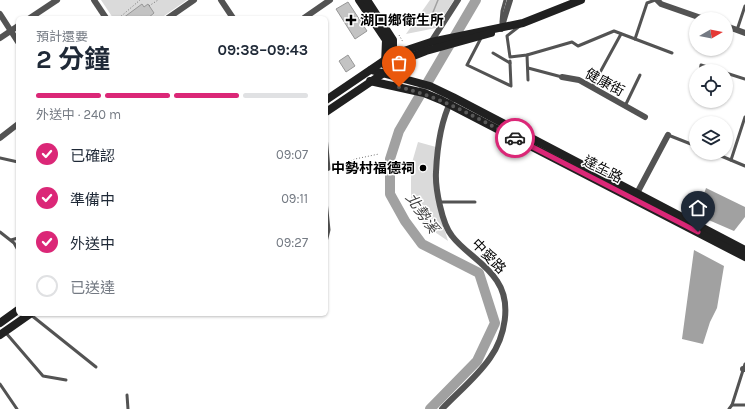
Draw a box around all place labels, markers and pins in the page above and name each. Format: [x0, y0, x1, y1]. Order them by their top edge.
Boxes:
place label: 湖口鄉衛生所 [360, 12, 444, 29]
marker: 湖口鄉衛生所 [345, 14, 357, 26]
pin [382, 46, 416, 87]
place label: 中勢村福德祠 [331, 160, 415, 177]
marker: 中勢村福德祠 [418, 163, 428, 173]
pin [681, 191, 715, 232]

